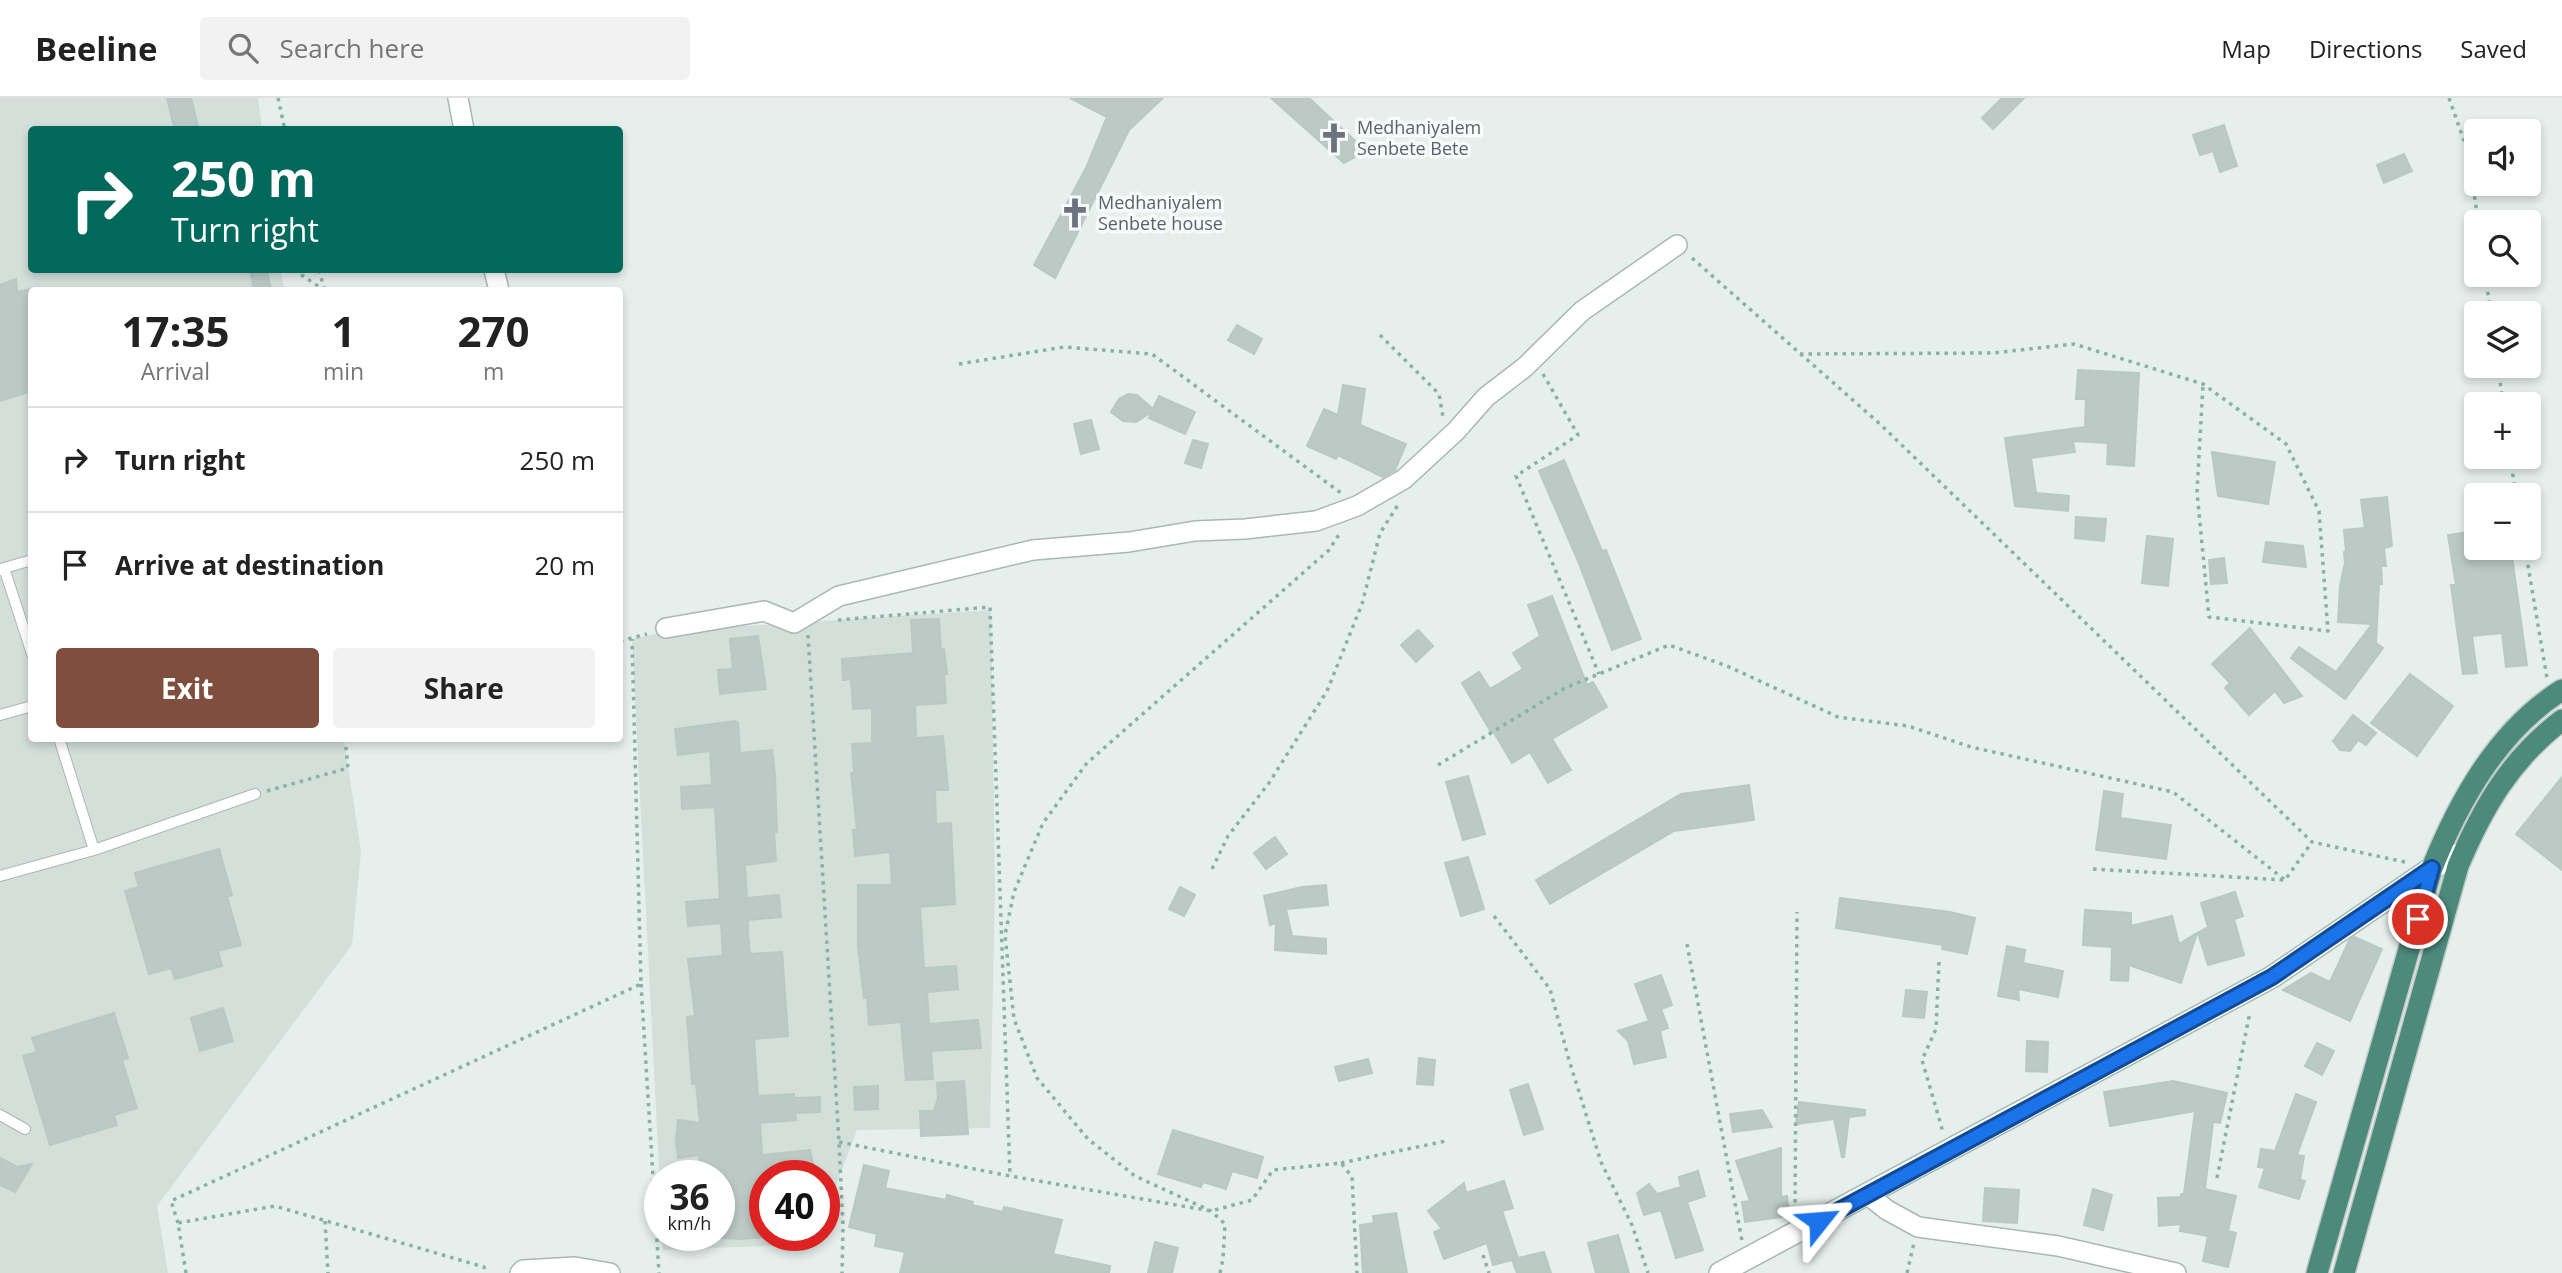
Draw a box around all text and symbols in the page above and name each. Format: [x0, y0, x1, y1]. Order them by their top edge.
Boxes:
search box [200, 17, 690, 80]
text: Beeline [35, 26, 158, 71]
icon: search [224, 29, 262, 67]
text: Search here [280, 30, 424, 66]
text: Map [2221, 32, 2271, 65]
text: Directions [2309, 32, 2422, 65]
text: Saved [2460, 32, 2527, 65]
place label: Medhaniyalem Senbete Bete [1357, 115, 1481, 160]
map controls [2464, 119, 2541, 560]
button: sound [2464, 119, 2541, 196]
church icon: Medhaniyalem Senbete Bete [1317, 121, 1351, 155]
text: 250 m [171, 145, 316, 211]
icon: right [56, 154, 147, 245]
place label: Medhaniyalem Senbete house [1098, 190, 1223, 235]
church icon: Medhaniyalem Senbete house [1058, 196, 1092, 230]
text: Turn right [171, 208, 319, 251]
button: search [2464, 210, 2541, 287]
button: layers [2464, 301, 2541, 378]
text: 17:35 [121, 302, 229, 359]
text: 1 [331, 302, 356, 359]
text: 270 [458, 302, 530, 359]
text: Arrival [141, 355, 210, 387]
text: min [323, 355, 364, 387]
text: m [483, 355, 504, 387]
button: + [2464, 392, 2541, 469]
icon: right [56, 441, 94, 479]
text: Turn right [115, 442, 246, 478]
text: 250 m [520, 442, 595, 478]
button: − [2464, 483, 2541, 560]
icon: arrive [56, 546, 94, 584]
text: Arrive at destination [115, 547, 384, 583]
text: 20 m [534, 547, 595, 583]
button: Exit [56, 648, 319, 728]
button: Share [333, 648, 595, 728]
pin [2388, 889, 2448, 949]
icon: arrive [2399, 900, 2437, 938]
speed limit sign: 40 [749, 1160, 840, 1251]
text: 36 [669, 1173, 710, 1220]
position arrow [1782, 1184, 1856, 1258]
text: km/h [668, 1211, 711, 1235]

